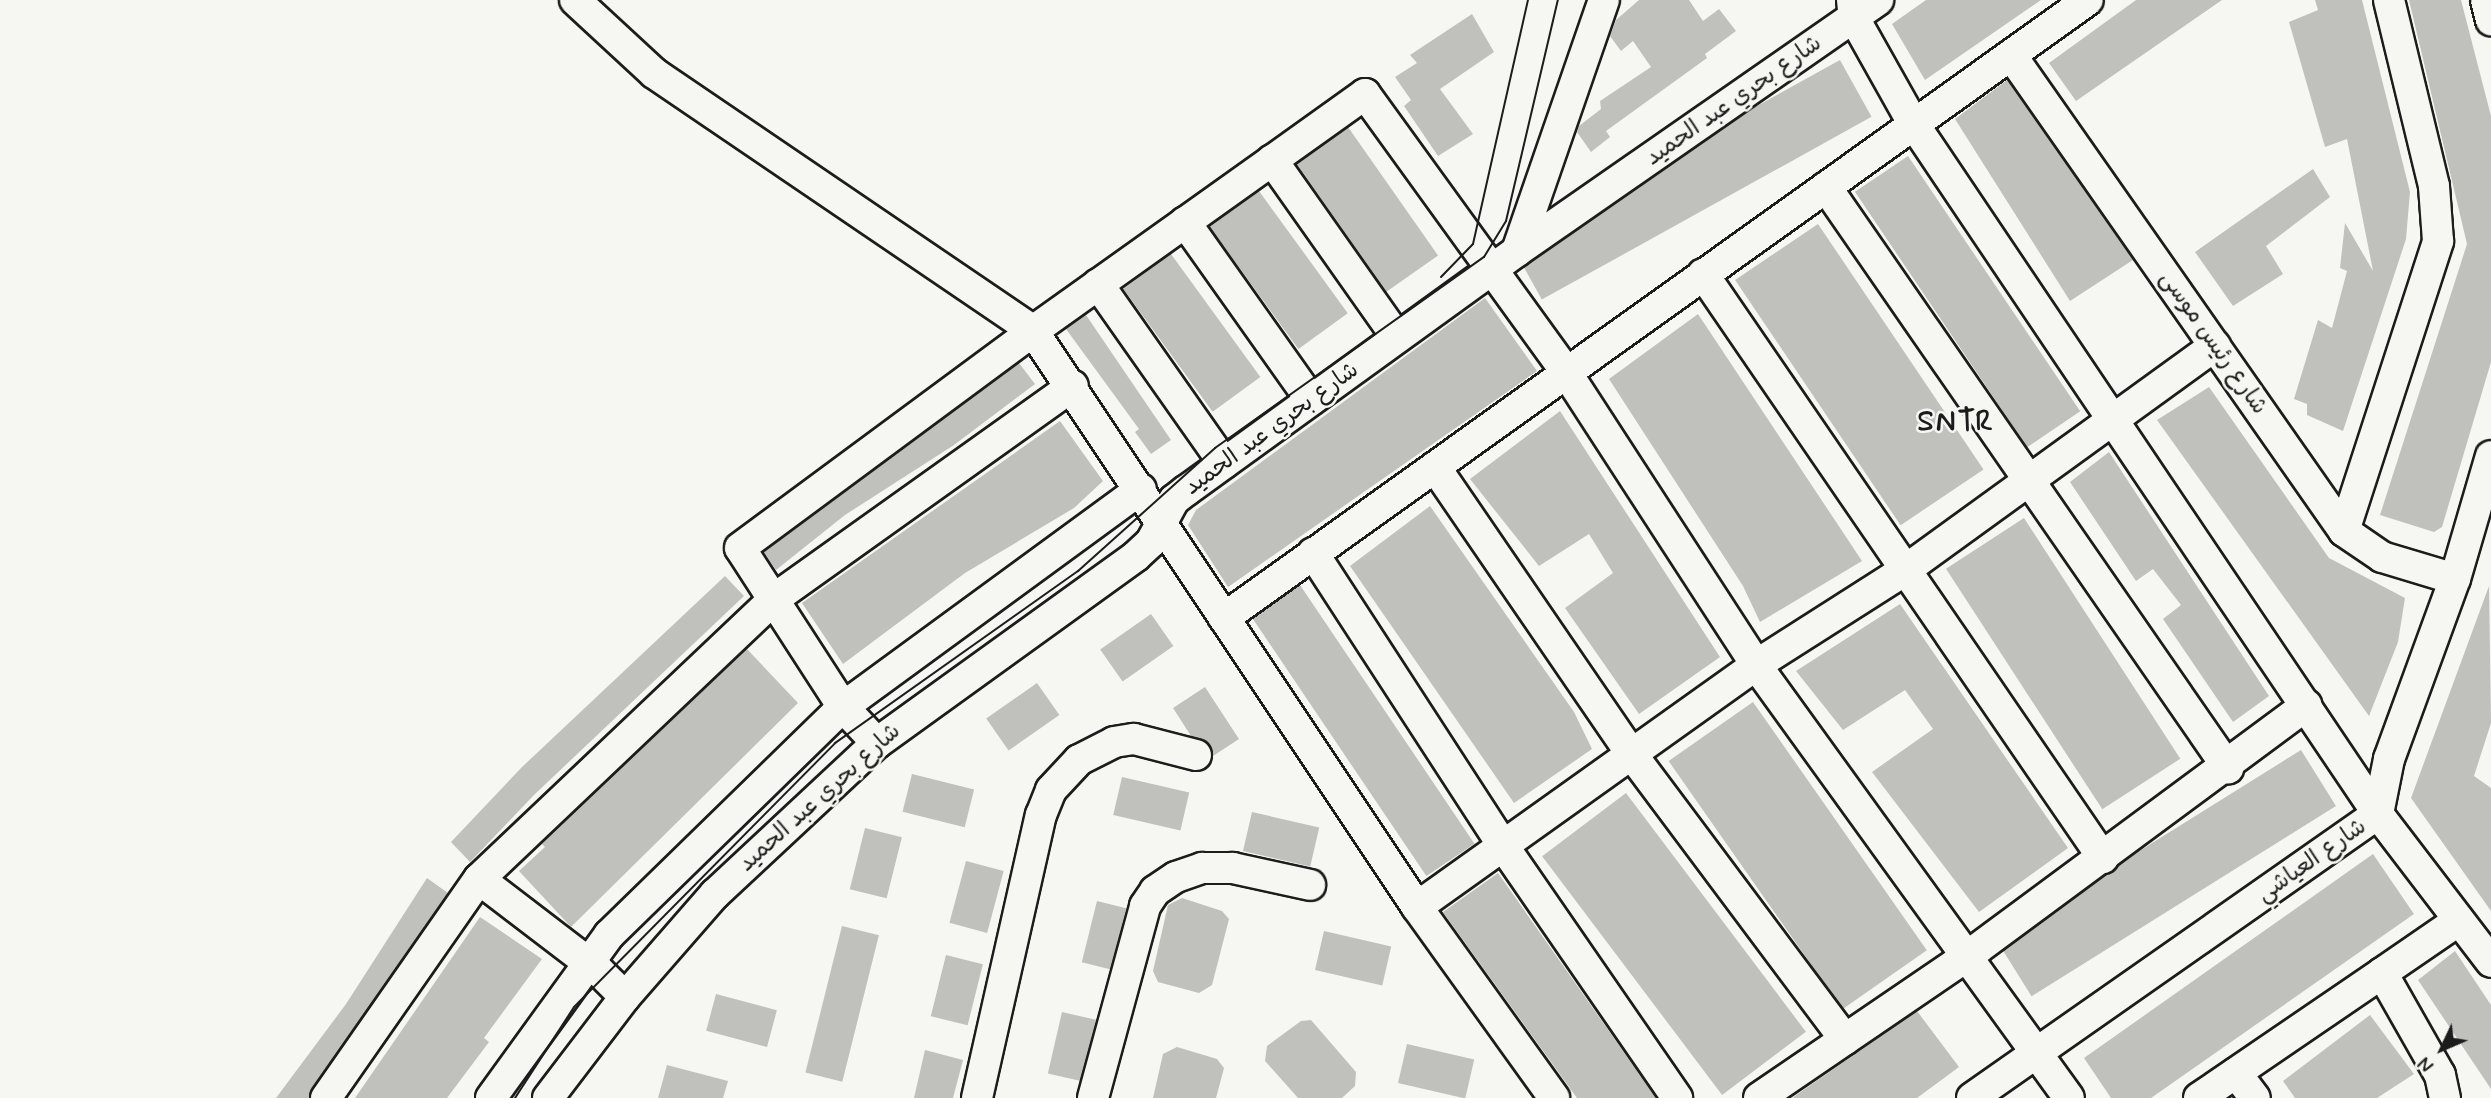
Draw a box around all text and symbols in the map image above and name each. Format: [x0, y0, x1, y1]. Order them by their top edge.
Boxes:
street label: شارع بحري عبد الحميد [1641, 30, 1827, 172]
street label: شارع رئيس موسى [2153, 266, 2273, 420]
street label: شارع بحري عبد الحميد [1180, 357, 1364, 501]
district label: SNTR [1915, 404, 1997, 440]
street label: شارع بحري عبد الحميد [733, 718, 907, 878]
street label: شارع العياشي [2252, 813, 2372, 909]
north arrow [2407, 1014, 2477, 1084]
text: N [2413, 1051, 2440, 1077]

